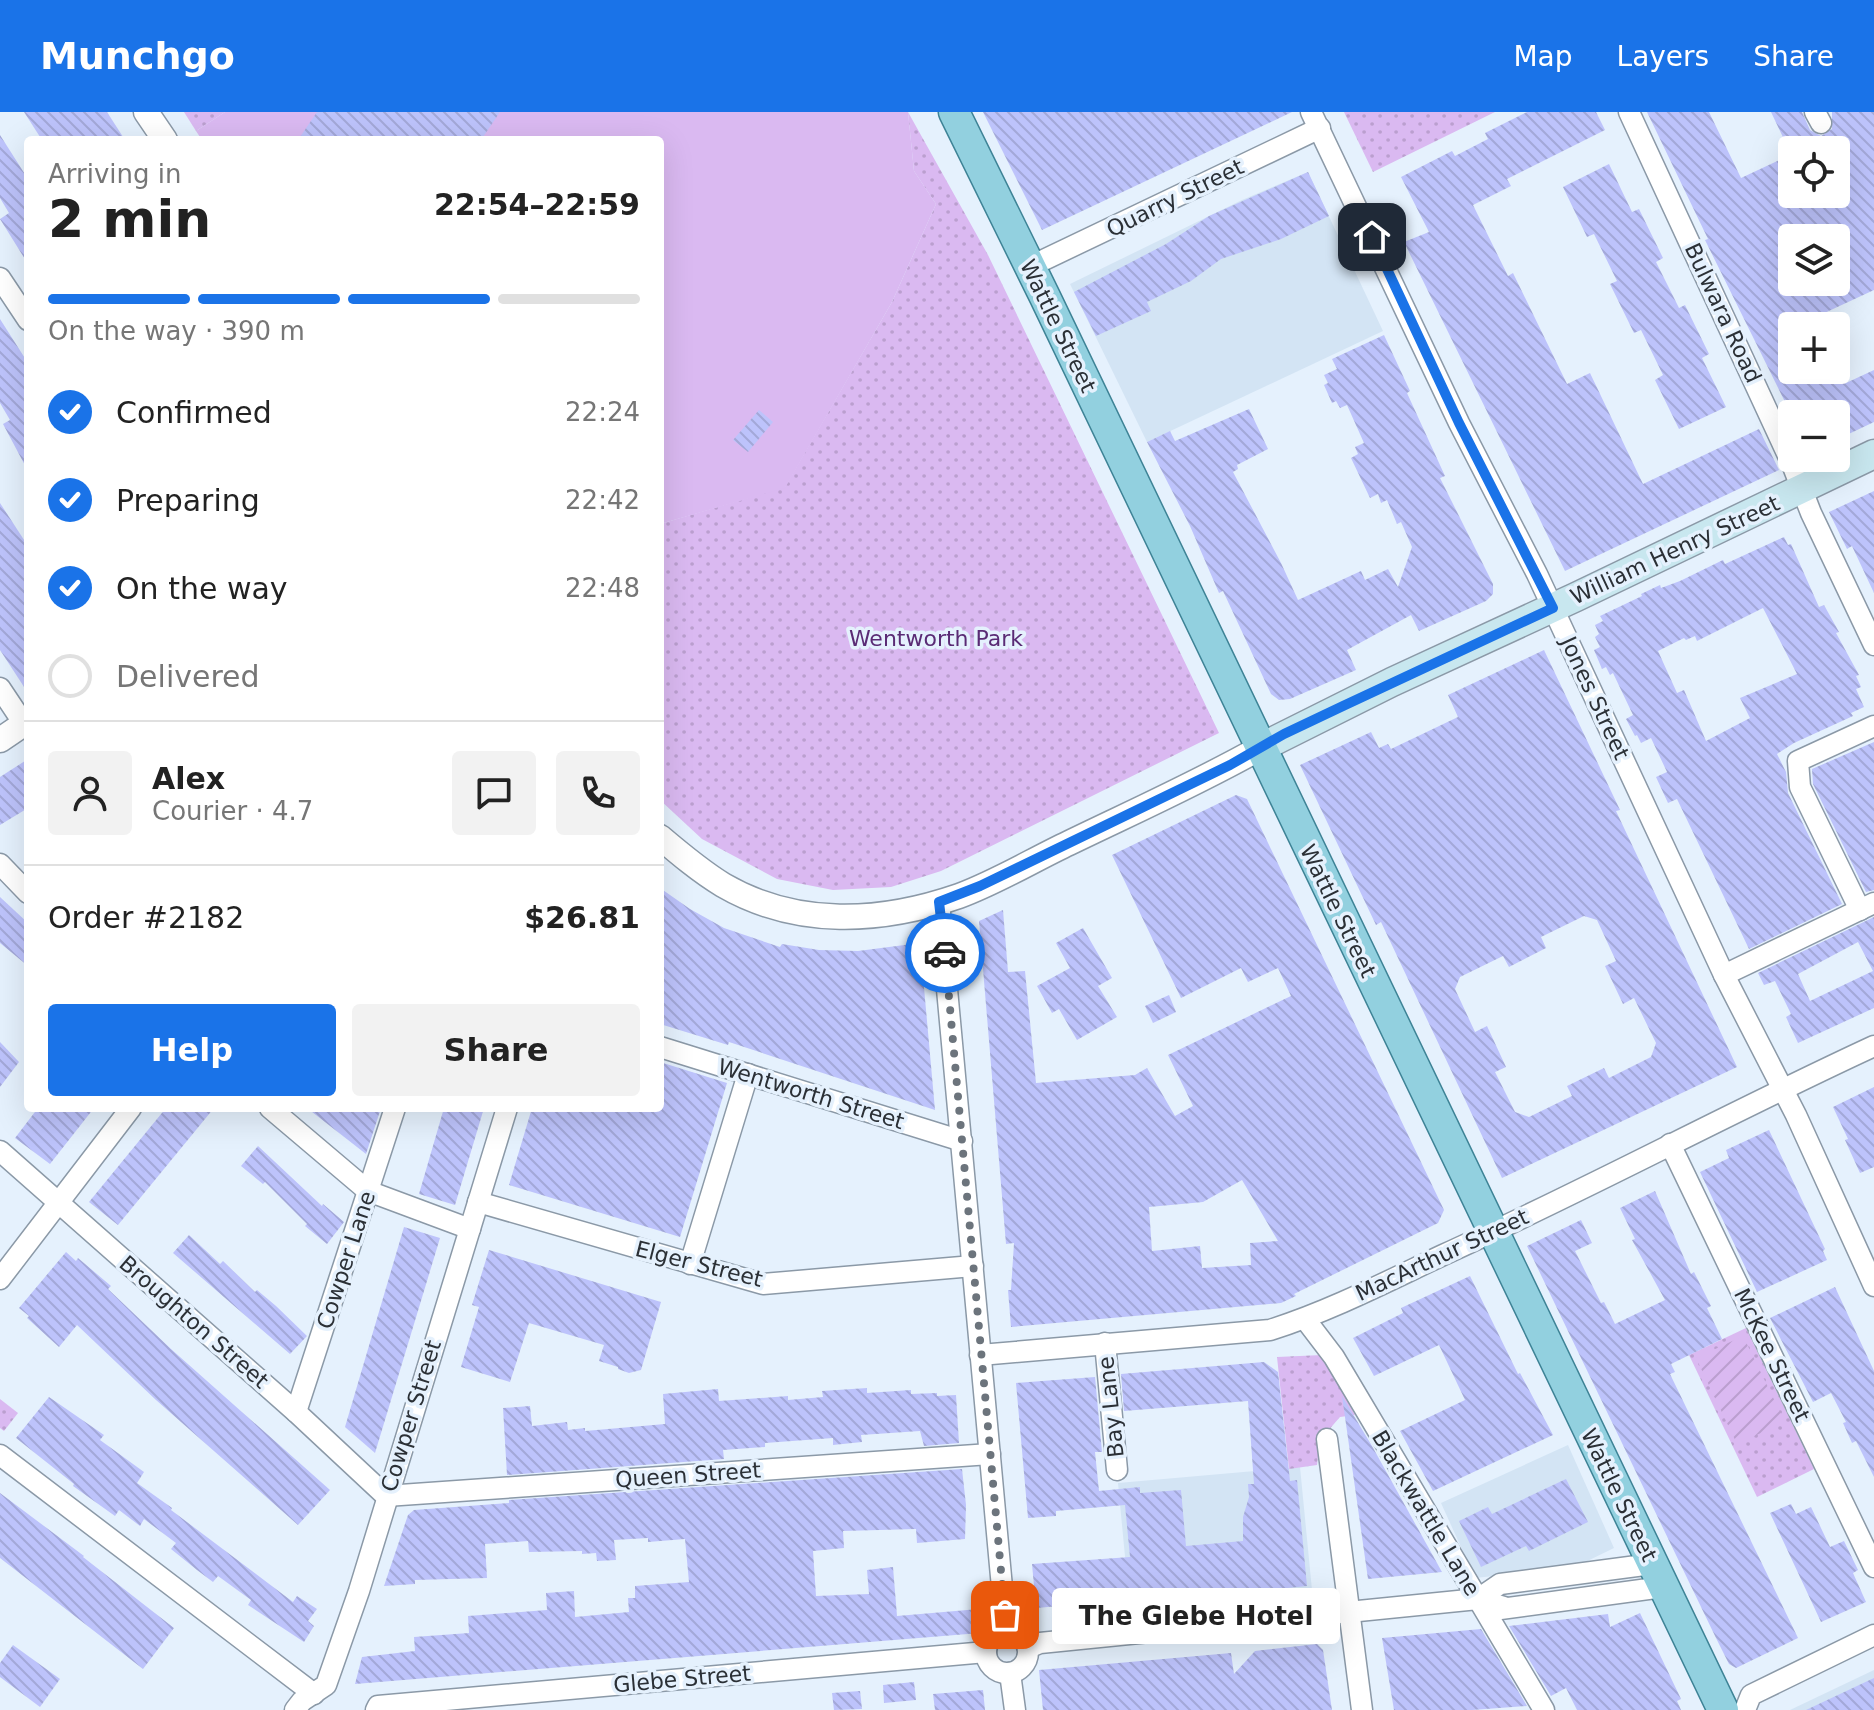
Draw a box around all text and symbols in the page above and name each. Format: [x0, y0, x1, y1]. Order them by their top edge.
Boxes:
text: Munchgo [40, 34, 235, 78]
text: Map [1513, 40, 1573, 73]
text: Layers [1617, 40, 1709, 73]
text: Share [1753, 40, 1834, 73]
map controls [1778, 136, 1850, 472]
button: locate [1778, 136, 1850, 208]
street label: Quarry Street [1102, 154, 1248, 242]
text: Arriving in [48, 159, 182, 189]
text: 22:54–22:59 [434, 187, 640, 222]
text: 2 min [48, 189, 211, 249]
pin [1338, 203, 1406, 271]
icon: home [1350, 215, 1394, 259]
button: layers [1778, 224, 1850, 296]
street label: Bulwara Road [1680, 239, 1766, 387]
street label: Wattle Street [1015, 256, 1101, 397]
button: + [1778, 312, 1850, 384]
text: On the way · 390 m [48, 316, 305, 346]
icon: check [48, 390, 92, 434]
text: Confirmed [116, 395, 272, 430]
text: 22:24 [565, 397, 640, 427]
button: − [1778, 400, 1850, 472]
icon: check [48, 478, 92, 522]
text: Preparing [116, 483, 260, 518]
text: 22:42 [565, 485, 640, 515]
street label: William Henry Street [1567, 490, 1784, 609]
icon: check [48, 566, 92, 610]
text: On the way [116, 571, 288, 606]
text: 22:48 [565, 573, 640, 603]
park label: Wentworth Park [849, 626, 1023, 651]
street label: Jones Street [1555, 631, 1635, 764]
text: Delivered [116, 659, 260, 694]
button: person [48, 751, 132, 835]
button: chat [452, 751, 536, 835]
button: phone [556, 751, 640, 835]
text: Alex [152, 761, 225, 796]
text: Courier · 4.7 [152, 796, 313, 826]
street label: Wattle Street [1295, 841, 1381, 982]
text: Order #2182 [48, 900, 244, 935]
text: $26.81 [524, 900, 640, 935]
courier [905, 913, 985, 993]
icon: car [923, 931, 967, 975]
button: Help [48, 1004, 336, 1096]
button: Share [352, 1004, 640, 1096]
street label: Wentworth Street [715, 1054, 908, 1134]
street label: Cowper Lane [312, 1188, 380, 1332]
street label: MacArthur Street [1351, 1204, 1533, 1306]
street label: Elger Street [633, 1236, 766, 1292]
street label: Broughton Street [115, 1251, 274, 1394]
street label: McKee Street [1729, 1284, 1815, 1426]
street label: Cowper Street [376, 1337, 446, 1495]
street label: Bay Lane [1093, 1355, 1129, 1459]
street label: Wattle Street [1576, 1425, 1662, 1566]
street label: Blackwattle Lane [1367, 1426, 1485, 1600]
street label: Queen Street [614, 1457, 762, 1493]
pin [971, 1581, 1039, 1649]
callout: The Glebe Hotel [1053, 1587, 1341, 1643]
icon: bag [983, 1593, 1027, 1637]
text: The Glebe Hotel [1079, 1601, 1313, 1631]
street label: Glebe Street [612, 1661, 752, 1697]

